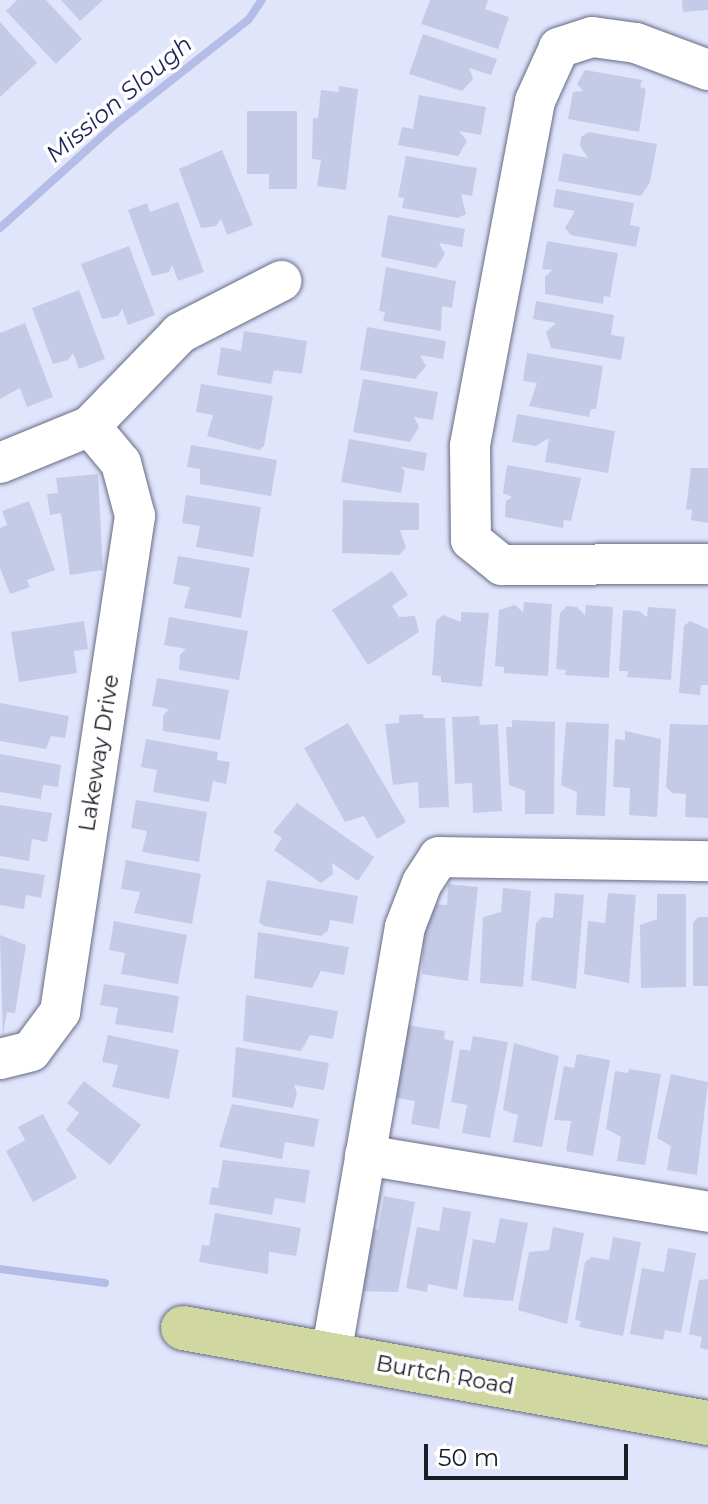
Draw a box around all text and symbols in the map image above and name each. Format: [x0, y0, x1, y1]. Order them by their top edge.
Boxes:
water label: Mission Slough [40, 30, 198, 168]
street label: Lakeway Drive [74, 673, 124, 833]
street label: Burtch Road [374, 1350, 516, 1400]
scale bar [428, 1428, 632, 1478]
text: 50 m [438, 1443, 499, 1472]

